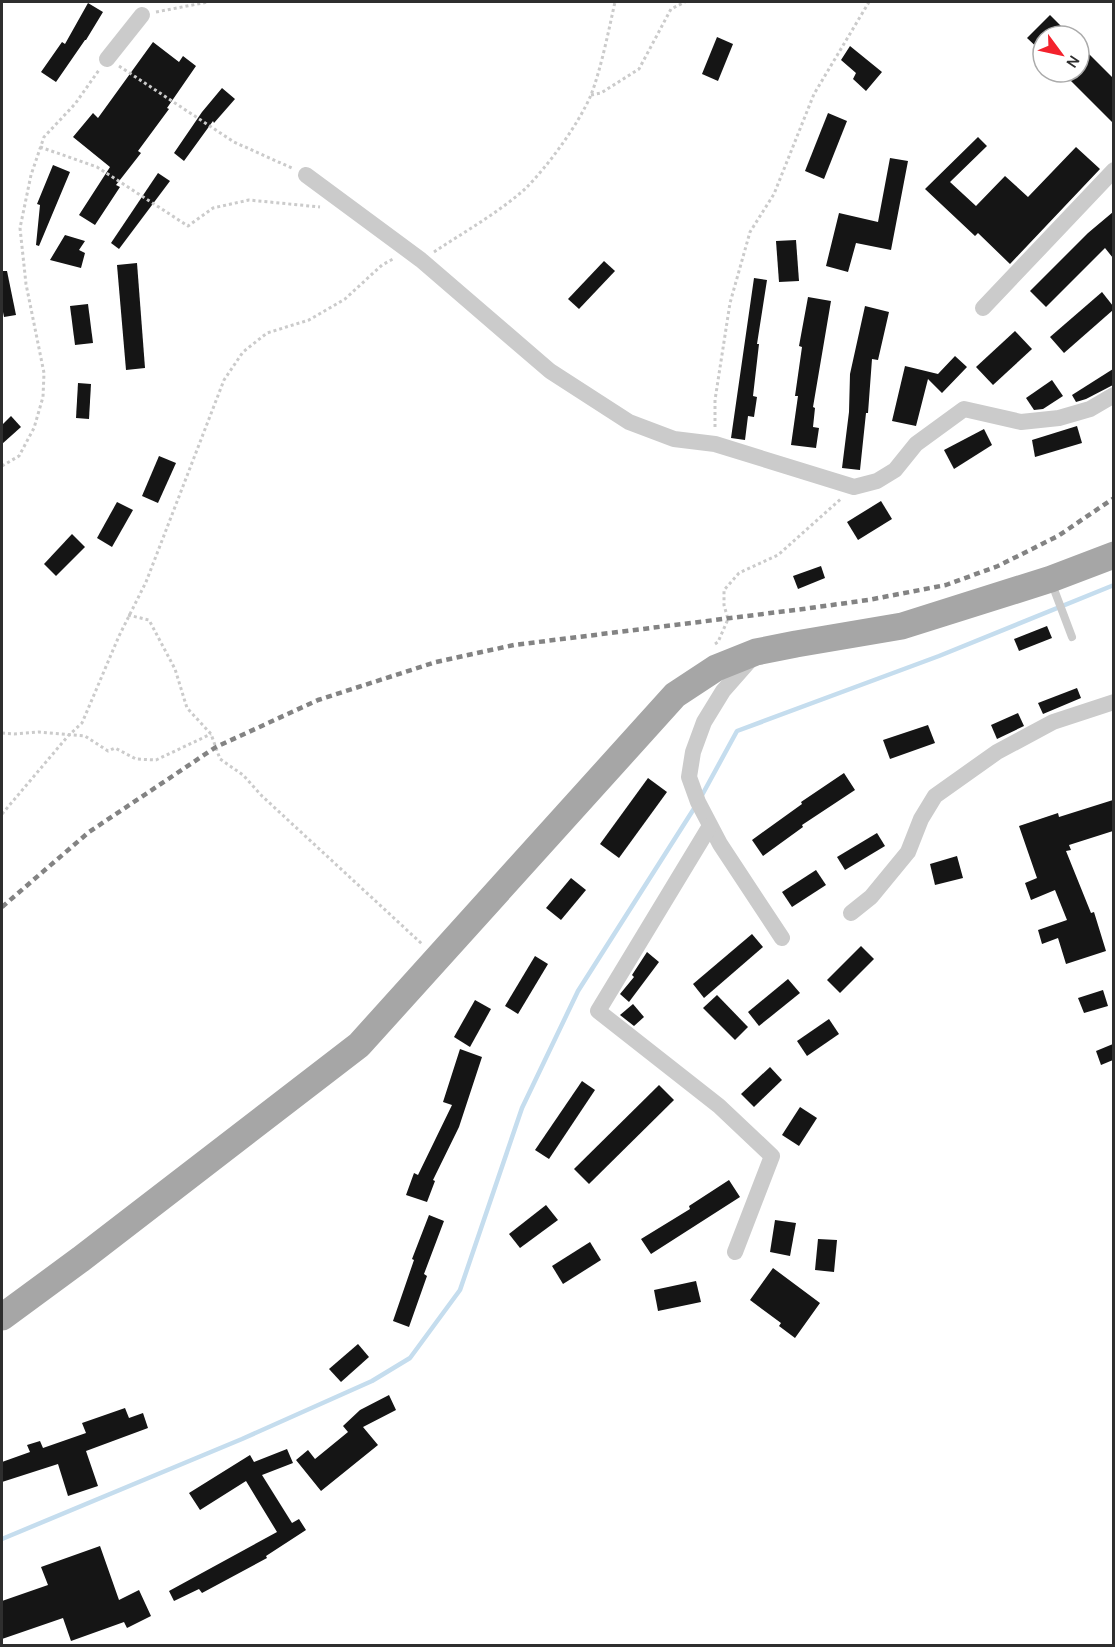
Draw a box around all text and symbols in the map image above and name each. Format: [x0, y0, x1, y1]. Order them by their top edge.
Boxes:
north arrow [1031, 24, 1091, 84]
text: N [1062, 52, 1084, 72]

